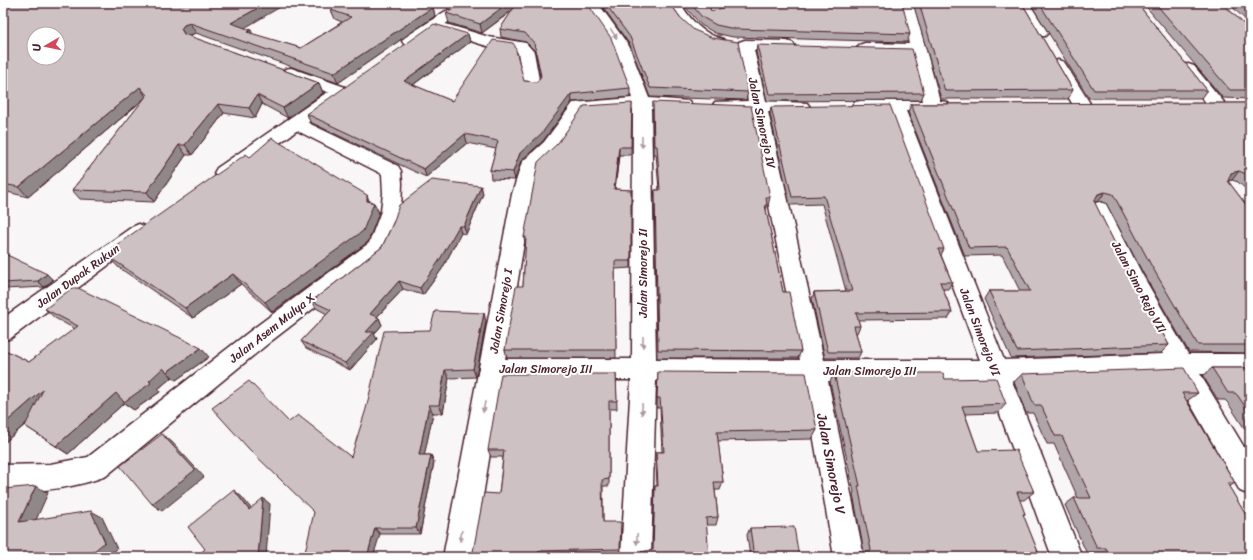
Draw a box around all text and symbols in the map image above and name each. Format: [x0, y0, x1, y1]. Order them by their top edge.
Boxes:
north arrow [26, 26, 66, 66]
one-way arrow [610, 29, 618, 39]
text: U [27, 42, 47, 53]
street label: Jalan Simorejo IV [741, 74, 783, 172]
one-way arrow [639, 136, 645, 149]
street label: Jalan Simorejo II [632, 228, 654, 319]
street label: Jalan Simo Rejo VII [1105, 236, 1173, 337]
street label: Jalan Dupak Rukun [31, 238, 125, 315]
street label: Jalan Simorejo I [483, 266, 519, 356]
street label: Jalan Simorejo VI [953, 284, 1007, 380]
street label: Jalan Asem Mulya X [223, 287, 320, 369]
one-way arrow [640, 336, 646, 349]
street label: Jalan Simorejo III [498, 358, 593, 380]
street label: Jalan Simorejo III [822, 360, 917, 382]
one-way arrow [480, 401, 486, 414]
one-way arrow [639, 403, 645, 416]
street label: Jalan Simorejo V [809, 410, 853, 517]
one-way arrow [458, 529, 464, 542]
one-way arrow [634, 533, 640, 546]

